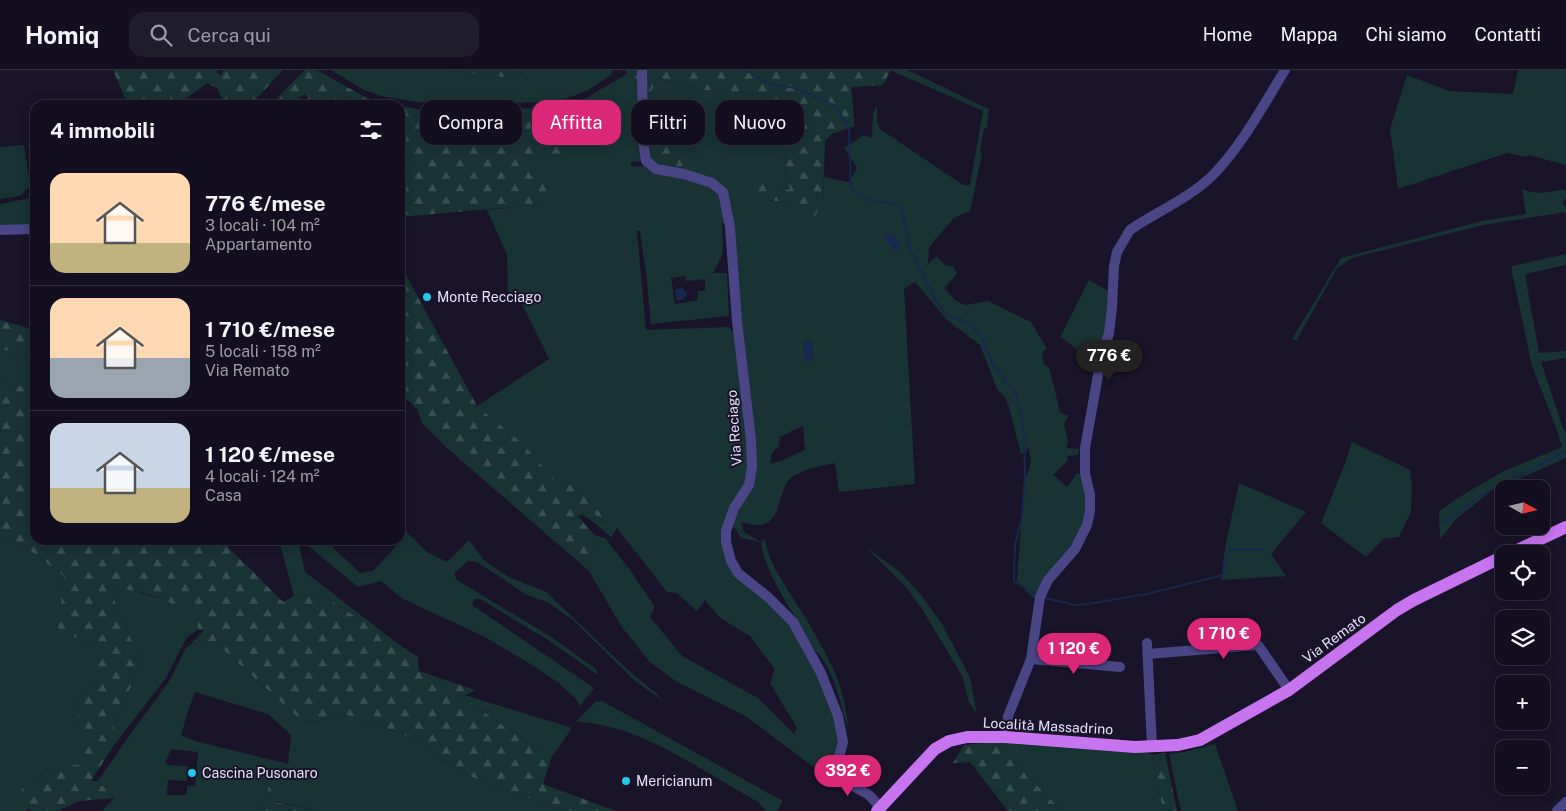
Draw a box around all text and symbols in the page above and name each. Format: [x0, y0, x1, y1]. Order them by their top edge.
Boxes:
search box [129, 12, 479, 57]
text: Homiq [25, 21, 99, 49]
icon: search [147, 21, 175, 49]
text: Cerca qui [187, 24, 271, 46]
text: Home [1203, 24, 1252, 45]
text: Mappa [1280, 24, 1338, 45]
text: Chi siamo [1366, 24, 1446, 45]
text: Contatti [1474, 24, 1541, 45]
chip: Compra [420, 100, 522, 145]
chip: Affitta [532, 100, 621, 145]
chip: Filtri [631, 100, 705, 145]
chip: Nuovo [715, 100, 804, 145]
icon: filters [357, 116, 385, 144]
text: 4 immobili [50, 118, 155, 143]
text: 776 €/mese [205, 191, 326, 216]
icon: home [90, 193, 150, 253]
text: 3 locali · 104 m² [205, 216, 320, 235]
text: Appartamento [205, 235, 312, 254]
place label: Monte Recciago [437, 289, 541, 305]
marker: Monte Recciago [421, 291, 433, 303]
text: 1 710 €/mese [205, 317, 335, 342]
icon: home [90, 318, 150, 378]
pin: 776 € [1074, 340, 1144, 382]
text: 5 locali · 158 m² [205, 342, 321, 361]
text: 776 € [1087, 346, 1131, 365]
text: Via Remato [205, 361, 289, 380]
street label: Via Reciago [723, 389, 745, 467]
text: 1 120 €/mese [205, 442, 335, 467]
icon: home [90, 443, 150, 503]
text: 4 locali · 124 m² [205, 467, 320, 486]
north arrow [1495, 480, 1550, 535]
map controls [1495, 480, 1550, 795]
text: Casa [205, 486, 242, 505]
button: locate [1495, 545, 1550, 600]
street label: Via Remato [1299, 610, 1369, 666]
button: layers [1495, 610, 1550, 665]
pin: 1 710 € [1178, 618, 1270, 660]
text: 1 710 € [1198, 624, 1250, 643]
pin: 1 120 € [1028, 632, 1120, 675]
text: 1 120 € [1048, 639, 1100, 658]
button: + [1495, 675, 1550, 730]
street label: Località Massadrino [982, 715, 1114, 737]
button: − [1495, 740, 1550, 795]
pin: 392 € [813, 754, 883, 797]
text: 392 € [825, 761, 871, 780]
place label: Cascina Pusonaro [202, 765, 318, 781]
marker: Cascina Pusonaro [186, 767, 198, 779]
place label: Mericianum [636, 773, 712, 789]
marker: Mericianum [620, 775, 632, 787]

